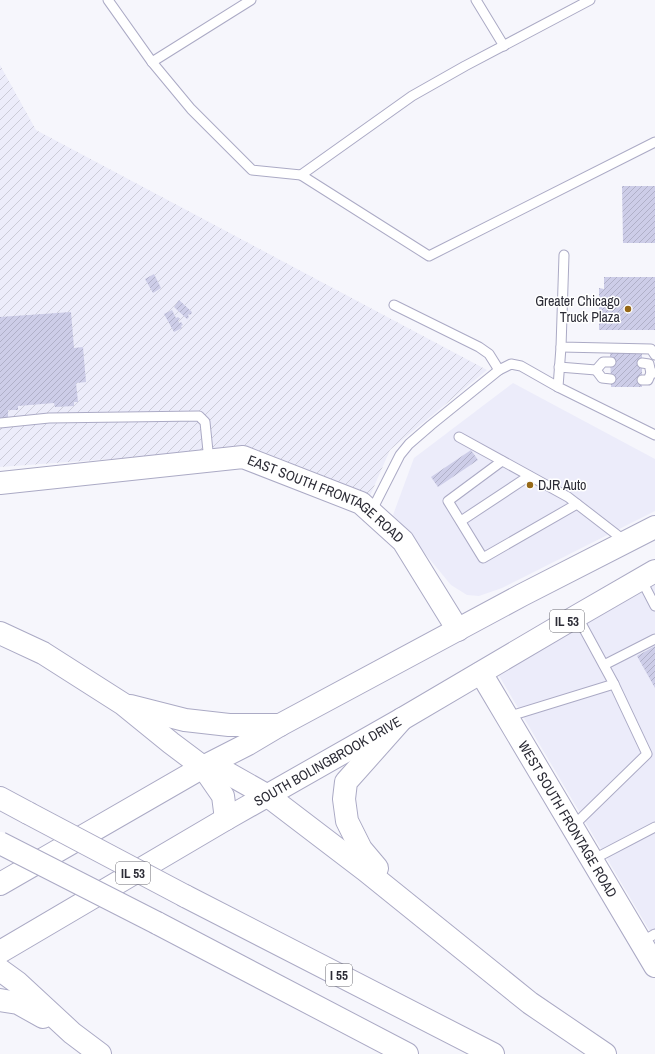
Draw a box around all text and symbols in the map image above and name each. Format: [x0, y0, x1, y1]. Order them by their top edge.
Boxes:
place label: Greater Chicago Truck Plaza [535, 292, 621, 326]
marker: Greater Chicago Truck Plaza [623, 304, 633, 314]
street label: EAST SOUTH FRONTAGE ROAD [245, 451, 408, 547]
place label: DJR Auto [538, 476, 587, 494]
marker: DJR Auto [525, 480, 535, 490]
road number: IL 53 [550, 610, 584, 632]
street label: SOUTH BOLINGBROOK DRIVE [251, 712, 404, 810]
street label: WEST SOUTH FRONTAGE ROAD [514, 738, 621, 901]
road number: IL 53 [116, 862, 150, 884]
road number: I 55 [326, 964, 352, 986]

